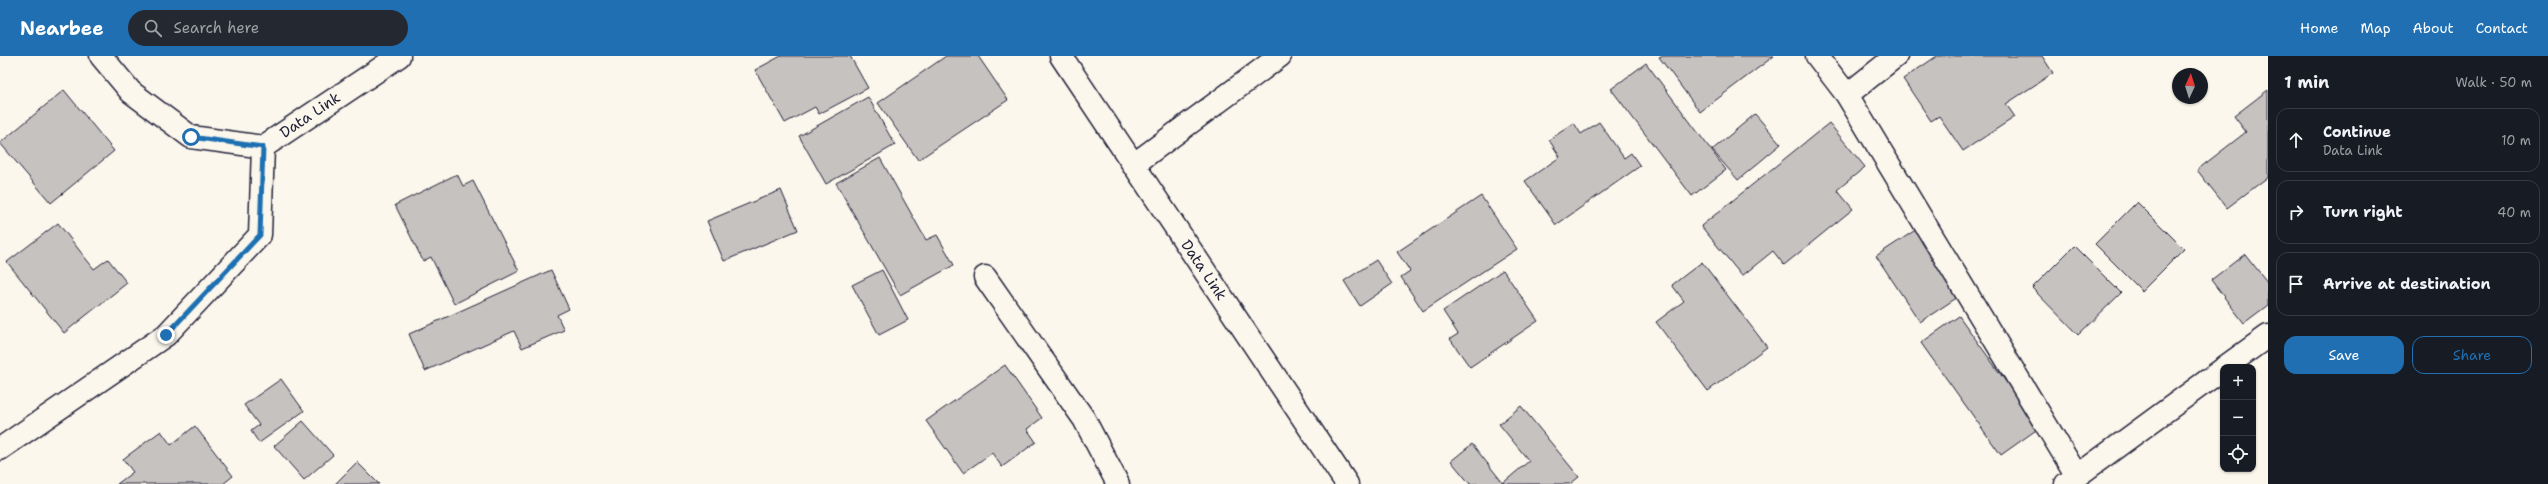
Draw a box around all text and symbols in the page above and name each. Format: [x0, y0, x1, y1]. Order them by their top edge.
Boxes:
search box [128, 10, 408, 46]
text: Nearbee [20, 16, 104, 41]
icon: search [142, 17, 164, 39]
text: Search here [174, 18, 259, 38]
text: Home [2300, 19, 2339, 37]
text: Map [2361, 19, 2391, 37]
text: About [2413, 19, 2454, 37]
text: Contact [2476, 19, 2528, 37]
north arrow [2172, 68, 2208, 104]
text: 1 min [2284, 71, 2329, 93]
text: Walk · 50 m [2455, 74, 2532, 91]
street label: Data Link [276, 87, 344, 143]
text: Continue [2323, 122, 2391, 142]
route start [182, 128, 200, 146]
icon: ahead [2285, 129, 2307, 151]
text: 10 m [2501, 132, 2531, 149]
text: Data Link [2323, 142, 2383, 159]
icon: right [2285, 201, 2307, 223]
text: Turn right [2323, 202, 2403, 222]
text: 40 m [2497, 204, 2531, 221]
street label: Data Link [1176, 236, 1232, 304]
icon: arrive [2285, 273, 2307, 295]
text: Arrive at destination [2323, 274, 2491, 294]
route end [157, 326, 175, 344]
button: Save [2284, 336, 2404, 374]
button: Share [2412, 336, 2532, 374]
map controls [2220, 364, 2256, 472]
button: + [2220, 364, 2256, 400]
button: − [2220, 400, 2256, 436]
button: locate [2220, 436, 2256, 472]

